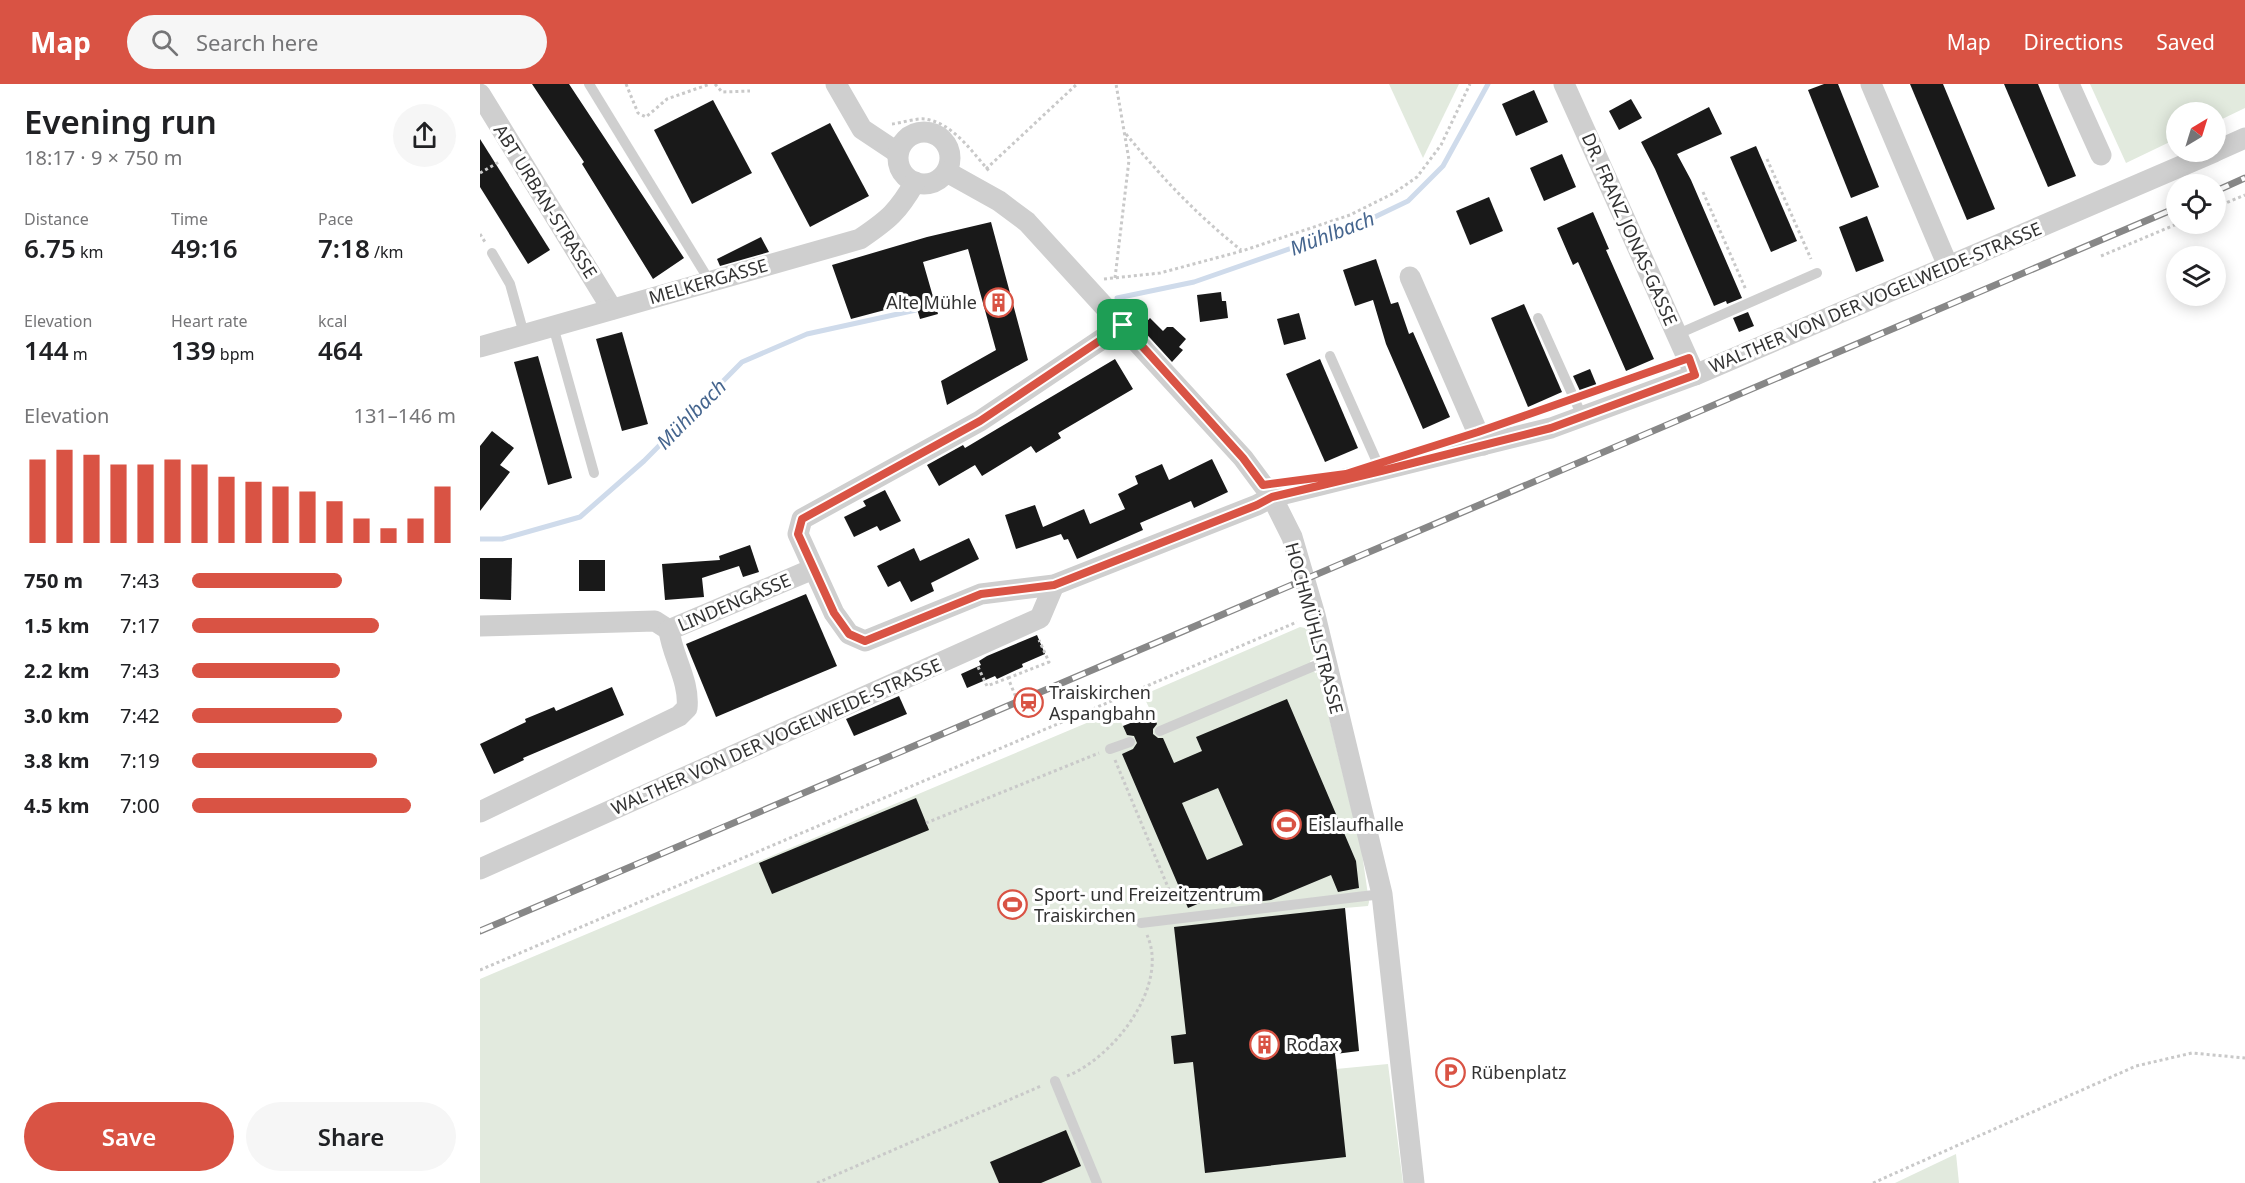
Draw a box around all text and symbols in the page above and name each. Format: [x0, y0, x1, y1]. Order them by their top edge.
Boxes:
search box [127, 15, 547, 69]
text: Map [30, 23, 91, 61]
icon: search [148, 26, 181, 59]
text: Search here [196, 27, 318, 57]
text: Map [1947, 28, 1991, 56]
text: Directions [2024, 28, 2123, 56]
text: Saved [2156, 28, 2215, 56]
text: Evening run [24, 99, 217, 144]
north arrow [2166, 102, 2226, 162]
map controls [2166, 102, 2226, 306]
button: share [393, 104, 456, 167]
street label: ABT URBAN-STRASSE [489, 119, 603, 283]
street label: DR. FRANZ JONAS-GASSE [1577, 129, 1683, 329]
text: 18:17 · 9 × 750 m [24, 144, 182, 171]
button: locate [2166, 174, 2226, 234]
water label: Mühlbach [1286, 204, 1378, 262]
text: Distance [24, 208, 89, 230]
text: Time [171, 208, 208, 230]
text: Pace [318, 208, 353, 230]
street label: WALTHER VON DER VOGELWEIDE-STRASSE [1705, 216, 2045, 378]
text: 6.75 [24, 230, 76, 266]
text: 49:16 [171, 230, 238, 266]
text: 7:18 [318, 230, 370, 266]
text: km [76, 241, 103, 263]
text: /km [370, 241, 403, 263]
button: layers [2166, 246, 2226, 306]
street label: MELKERGASSE [646, 253, 770, 309]
building icon: Alte Mühle [982, 286, 1014, 318]
place label: Alte Mühle [886, 290, 977, 314]
pin [1097, 299, 1148, 350]
icon: arrive [1106, 308, 1139, 341]
text: Elevation [24, 310, 92, 332]
text: Heart rate [171, 310, 247, 332]
text: kcal [318, 310, 347, 332]
text: 144 [24, 332, 69, 368]
text: 139 [171, 332, 216, 368]
text: 464 [318, 332, 363, 368]
text: m [69, 343, 88, 365]
text: bpm [216, 343, 254, 365]
water label: Mühlbach [650, 373, 732, 455]
text: Elevation [24, 402, 109, 429]
text: 131–146 m [353, 402, 456, 429]
street label: HOCHMÜHLSTRASSE [1281, 540, 1349, 716]
text: 750 m [24, 567, 83, 594]
text: 7:43 [120, 567, 160, 594]
street label: LINDENGASSE [674, 567, 794, 637]
text: 1.5 km [24, 612, 90, 639]
text: 7:17 [120, 612, 160, 639]
street label: WALTHER VON DER VOGELWEIDE-STRASSE [607, 652, 945, 820]
text: 2.2 km [24, 657, 90, 684]
text: 7:43 [120, 657, 160, 684]
place label: Traiskirchen Aspangbahn [1049, 680, 1156, 725]
station icon: Traiskirchen Aspangbahn [1012, 686, 1044, 718]
text: 3.0 km [24, 702, 90, 729]
text: 7:42 [120, 702, 160, 729]
text: 3.8 km [24, 747, 90, 774]
text: 7:19 [120, 747, 160, 774]
text: 4.5 km [24, 792, 90, 819]
text: 7:00 [120, 792, 160, 819]
sports icon: Eislaufhalle [1271, 808, 1303, 840]
place label: Eislaufhalle [1308, 812, 1404, 836]
place label: Sport- und Freizeitzentrum Traiskirchen [1034, 882, 1261, 927]
sports icon: Sport- und Freizeitzentrum Traiskirchen [997, 888, 1029, 920]
building icon: Rodax [1249, 1028, 1281, 1060]
place label: Rodax [1286, 1032, 1339, 1056]
parking icon: Rübenplatz [1434, 1056, 1466, 1088]
place label: Rübenplatz [1471, 1060, 1566, 1084]
button: Save [24, 1102, 234, 1171]
button: Share [246, 1102, 456, 1171]

